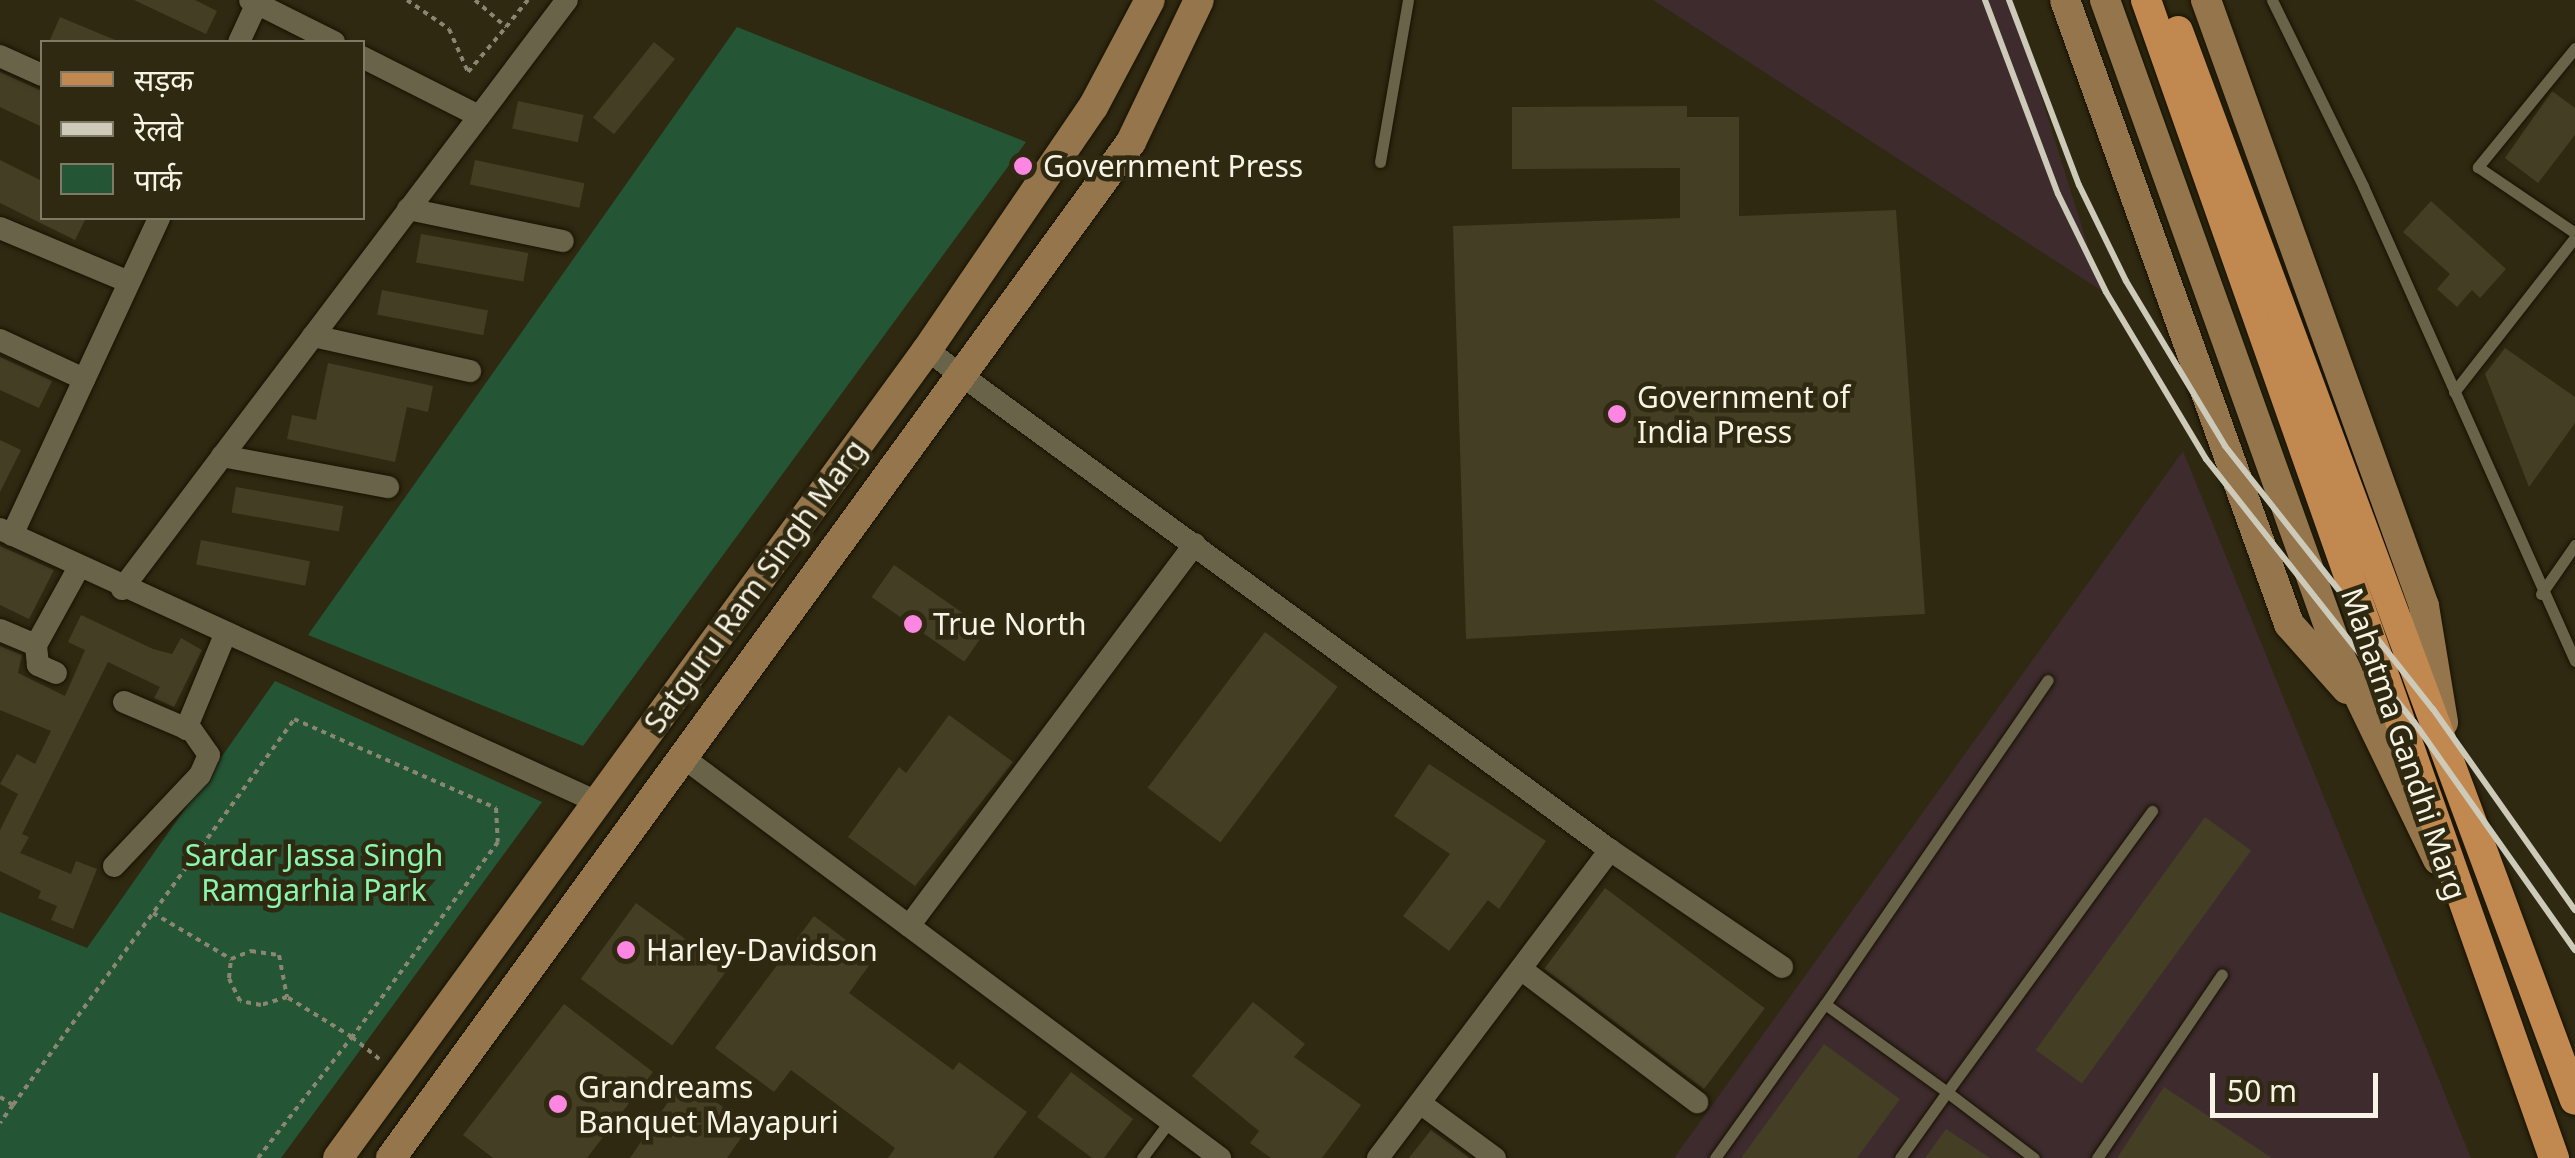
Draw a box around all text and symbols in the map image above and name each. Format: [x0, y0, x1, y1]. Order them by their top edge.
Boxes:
legend [40, 40, 365, 220]
text: सड़क [134, 59, 193, 100]
text: रेलवे [134, 109, 183, 150]
place label: Government Press [1043, 148, 1303, 184]
marker: Government Press [1012, 155, 1034, 177]
text: पार्क [134, 159, 182, 200]
place label: Government of India Press [1637, 379, 1850, 450]
marker: Government of India Press [1606, 403, 1628, 425]
street label: Satguru Ram Singh Marg [637, 433, 873, 739]
street label: Mahatma Gandhi Marg [2334, 583, 2474, 905]
place label: True North [933, 606, 1087, 642]
marker: True North [902, 613, 924, 635]
park label: Sardar Jassa Singh Ramgarhia Park [185, 837, 443, 908]
place label: Harley-Davidson [646, 932, 878, 968]
marker: Harley-Davidson [615, 939, 637, 961]
scale bar [2215, 1053, 2382, 1115]
place label: Grandreams Banquet Mayapuri [578, 1069, 839, 1140]
text: 50 m [2227, 1070, 2297, 1111]
marker: Grandreams Banquet Mayapuri [547, 1093, 569, 1115]

